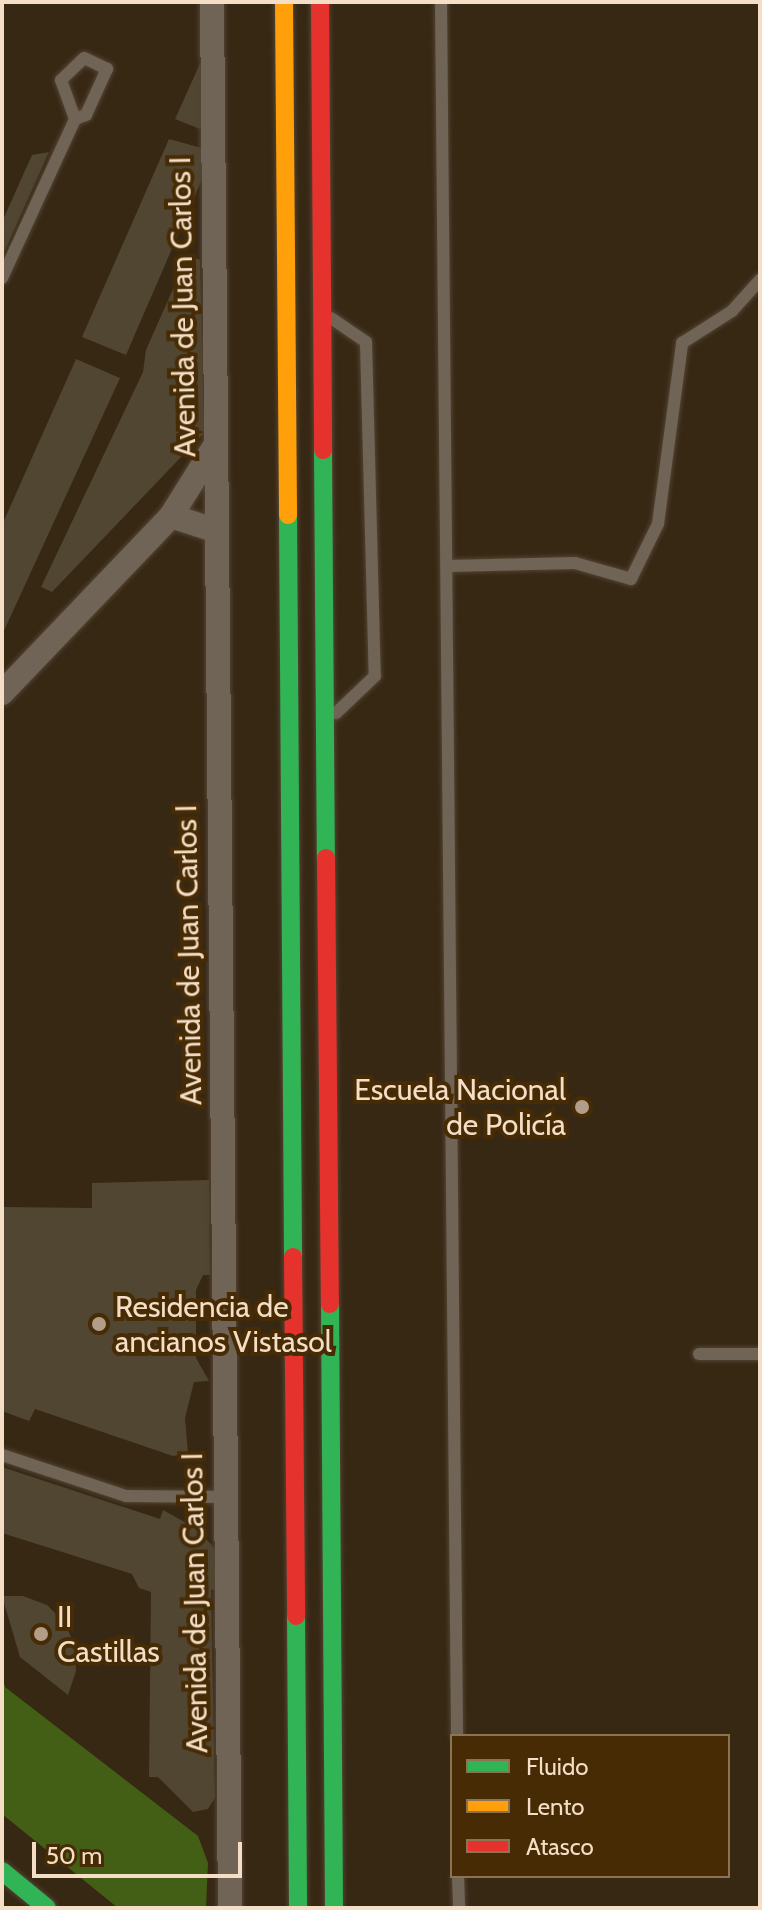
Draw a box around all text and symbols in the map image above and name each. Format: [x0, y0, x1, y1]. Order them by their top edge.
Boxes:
street label: Avenida de Juan Carlos I [162, 156, 204, 458]
street label: Avenida de Juan Carlos I [168, 804, 210, 1106]
place label: Escuela Nacional de Policía [354, 1072, 566, 1142]
marker: Escuela Nacional de Policía [573, 1098, 591, 1116]
place label: Residencia de ancianos Vistasol [115, 1289, 332, 1360]
marker: Residencia de ancianos Vistasol [90, 1315, 108, 1333]
street label: Avenida de Juan Carlos I [174, 1452, 216, 1754]
place label: II Castillas [57, 1599, 160, 1670]
marker: II Castillas [32, 1625, 50, 1643]
legend [450, 1734, 730, 1878]
text: Fluido [526, 1752, 588, 1781]
text: Lento [526, 1792, 585, 1821]
scale bar [36, 1826, 246, 1876]
text: Atasco [526, 1832, 594, 1861]
text: 50 m [46, 1841, 102, 1870]

